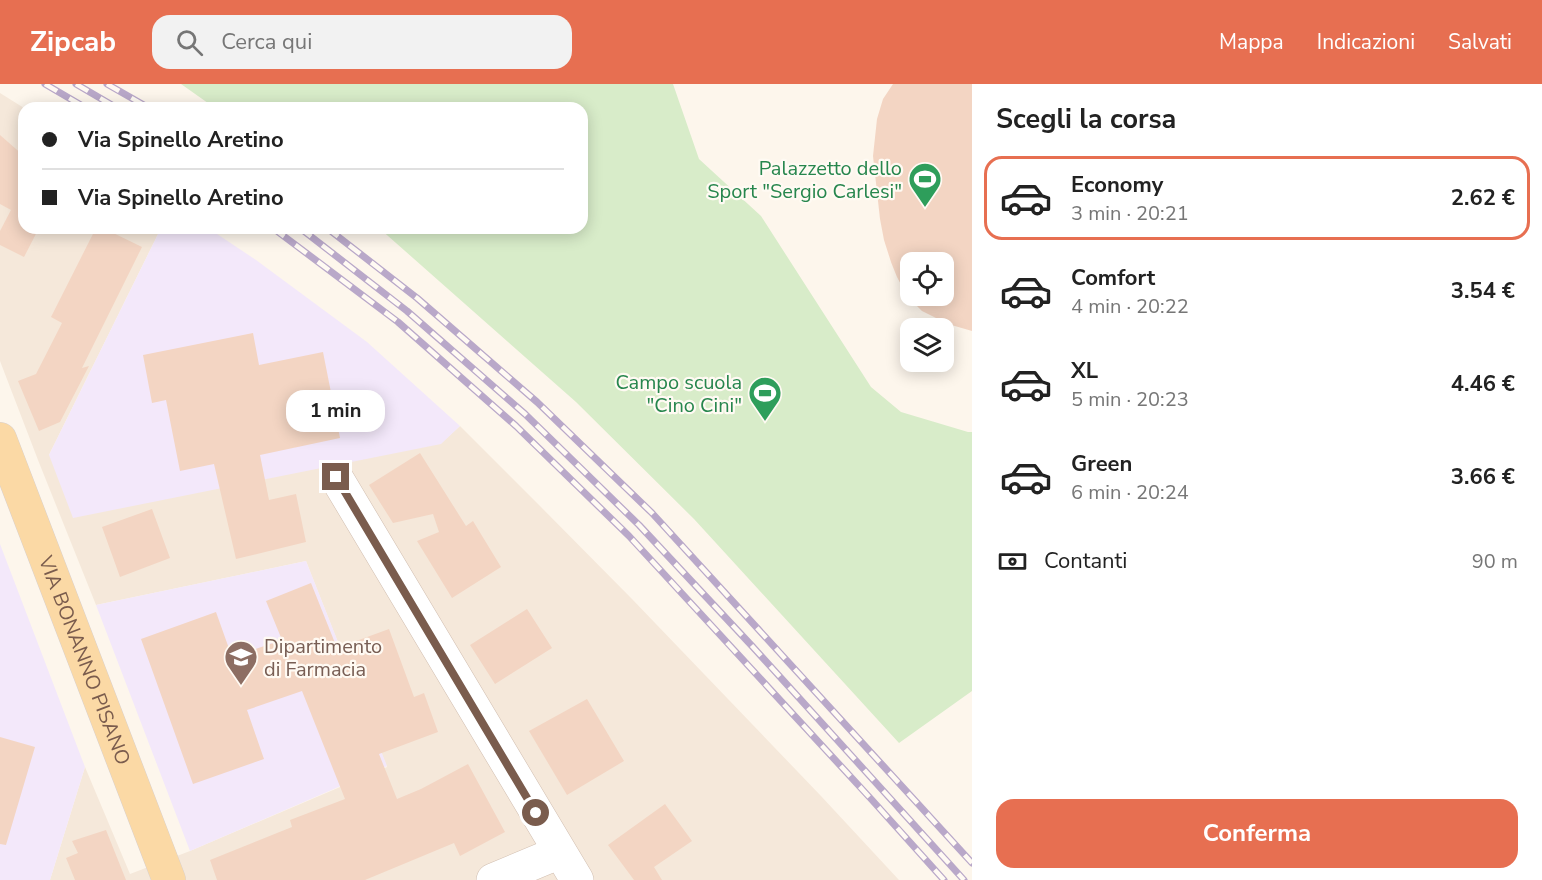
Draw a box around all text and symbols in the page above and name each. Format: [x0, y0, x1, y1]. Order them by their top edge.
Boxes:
search box [152, 15, 572, 69]
text: Zipcab [30, 23, 116, 61]
icon: search [173, 26, 206, 59]
text: Cerca qui [221, 27, 312, 57]
text: Mappa [1219, 28, 1284, 56]
text: Indicazioni [1317, 28, 1415, 56]
text: Salvati [1448, 28, 1512, 56]
text: Scegli la corsa [996, 101, 1176, 138]
text: Via Spinello Aretino [78, 125, 284, 155]
place label: Palazzetto dello Sport "Sergio Carlesi" [707, 155, 902, 205]
sports icon: Palazzetto dello Sport "Sergio Carlesi" [907, 161, 943, 208]
text: Economy [1071, 170, 1163, 200]
icon: car [999, 171, 1053, 225]
text: Via Spinello Aretino [78, 183, 284, 213]
text: 2.62 € [1451, 183, 1515, 213]
text: 3 min · 20:21 [1071, 200, 1189, 227]
map controls [900, 252, 954, 372]
button: locate [900, 252, 954, 306]
text: Comfort [1071, 263, 1155, 293]
icon: car [999, 264, 1053, 318]
text: 3.54 € [1451, 276, 1515, 306]
text: 4 min · 20:22 [1071, 293, 1189, 320]
button: layers [900, 318, 954, 372]
text: XL [1071, 356, 1098, 386]
icon: car [999, 357, 1053, 411]
place label: Campo scuola "Cino Cini" [615, 369, 742, 419]
text: 4.46 € [1451, 369, 1515, 399]
sports icon: Campo scuola "Cino Cini" [747, 375, 783, 422]
text: 5 min · 20:23 [1071, 386, 1189, 413]
callout: 1 min [286, 390, 386, 432]
text: 1 min [310, 397, 361, 424]
text: Green [1071, 449, 1132, 479]
icon: car [999, 450, 1053, 504]
text: 3.66 € [1451, 462, 1515, 492]
route end [322, 463, 349, 490]
text: 6 min · 20:24 [1071, 479, 1189, 506]
icon: cash [996, 545, 1029, 578]
text: Contanti [1044, 546, 1127, 576]
text: 90 m [1472, 548, 1518, 575]
street label: VIA BONANNO PISANO [32, 551, 137, 769]
place label: Dipartimento di Farmacia [264, 633, 382, 683]
school or university icon: Dipartimento di Farmacia [223, 639, 259, 686]
route start [522, 799, 549, 826]
button: Conferma [996, 799, 1518, 868]

